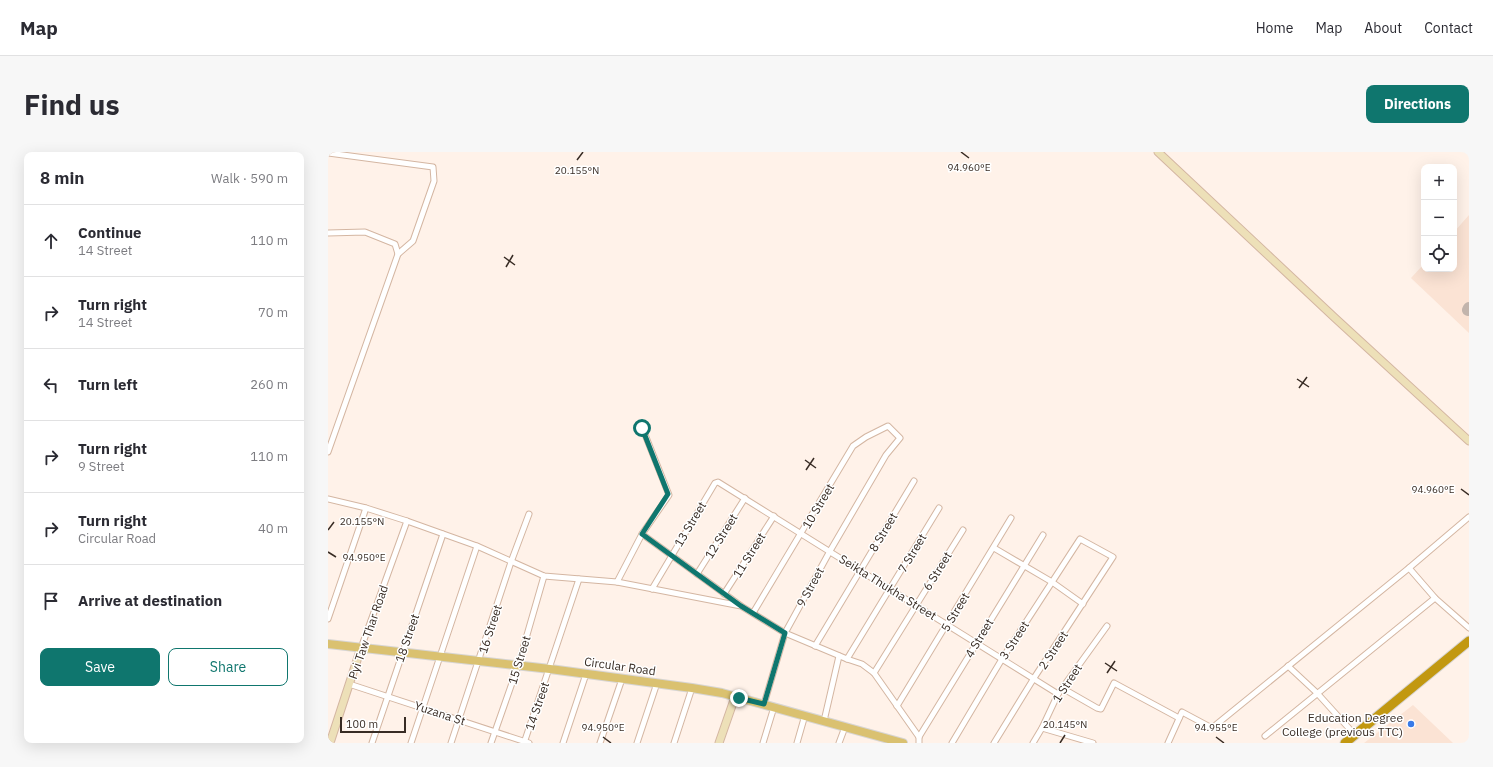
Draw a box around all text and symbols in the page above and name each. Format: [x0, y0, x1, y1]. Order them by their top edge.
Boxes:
text: Map [20, 16, 58, 40]
text: Home [1256, 19, 1293, 37]
text: Map [1315, 19, 1342, 37]
text: About [1364, 19, 1402, 37]
text: Contact [1424, 19, 1473, 37]
button: Directions [1366, 85, 1469, 123]
text: Find us [24, 86, 120, 123]
text: 94.960°E [947, 161, 991, 174]
text: 20.155°N [555, 164, 599, 177]
map controls [1421, 164, 1457, 272]
button: + [1421, 164, 1457, 200]
text: 8 min [40, 167, 84, 189]
text: Walk · 590 m [211, 170, 288, 187]
button: − [1421, 200, 1457, 236]
text: Continue [78, 223, 142, 242]
icon: ahead [40, 230, 62, 252]
text: 110 m [250, 232, 288, 249]
button: locate [1421, 236, 1457, 272]
text: 14 Street [78, 242, 132, 259]
text: Turn right [78, 295, 147, 314]
icon: right [40, 302, 62, 324]
text: 70 m [258, 304, 288, 321]
text: 14 Street [78, 314, 132, 331]
icon: left [40, 374, 62, 396]
text: Turn left [78, 375, 138, 394]
text: 260 m [250, 376, 288, 393]
route start [633, 419, 651, 437]
text: Turn right [78, 439, 147, 458]
icon: right [40, 446, 62, 468]
text: 110 m [250, 448, 288, 465]
text: 9 Street [78, 458, 125, 475]
street label: 10 Street [799, 481, 837, 531]
text: 94.960°E [1411, 483, 1455, 496]
street label: 13 Street [671, 499, 709, 549]
street label: 8 Street [866, 510, 900, 554]
text: Turn right [78, 511, 147, 530]
street label: 12 Street [701, 511, 741, 561]
text: 20.155°N [340, 515, 384, 528]
icon: right [40, 518, 62, 540]
text: 40 m [258, 520, 288, 537]
text: Circular Road [78, 530, 156, 547]
street label: 11 Street [729, 530, 769, 580]
street label: 7 Street [895, 531, 929, 575]
street label: 6 Street [919, 549, 955, 593]
text: 94.950°E [342, 551, 386, 564]
street label: Seikta Thukha Street [837, 551, 939, 623]
street label: 9 Street [793, 565, 827, 609]
street label: Pyi Taw Thar Road [345, 583, 391, 681]
icon: arrive [40, 590, 62, 612]
street label: 5 Street [938, 590, 972, 634]
text: Arrive at destination [78, 591, 222, 610]
street label: 16 Street [475, 603, 505, 655]
street label: 18 Street [392, 612, 422, 664]
street label: 4 Street [962, 616, 996, 660]
street label: 3 Street [996, 618, 1032, 662]
street label: 2 Street [1035, 628, 1071, 672]
street label: 15 Street [504, 634, 534, 686]
button: Save [40, 648, 160, 686]
button: Share [168, 648, 288, 686]
street label: Circular Road [583, 654, 657, 678]
street label: 1 Street [1049, 661, 1085, 705]
street label: 14 Street [522, 680, 552, 732]
route end [730, 689, 748, 707]
street label: Yuzana St [413, 698, 467, 728]
place label: Education Degree College (previous TTC) [1282, 710, 1403, 739]
scale bar [340, 715, 406, 734]
text: 100 m [346, 717, 378, 731]
text: 20.145°N [1043, 718, 1087, 731]
marker: Education Degree College (previous TTC) [1406, 719, 1416, 729]
text: 94.950°E [581, 721, 625, 734]
text: 94.955°E [1194, 721, 1238, 734]

